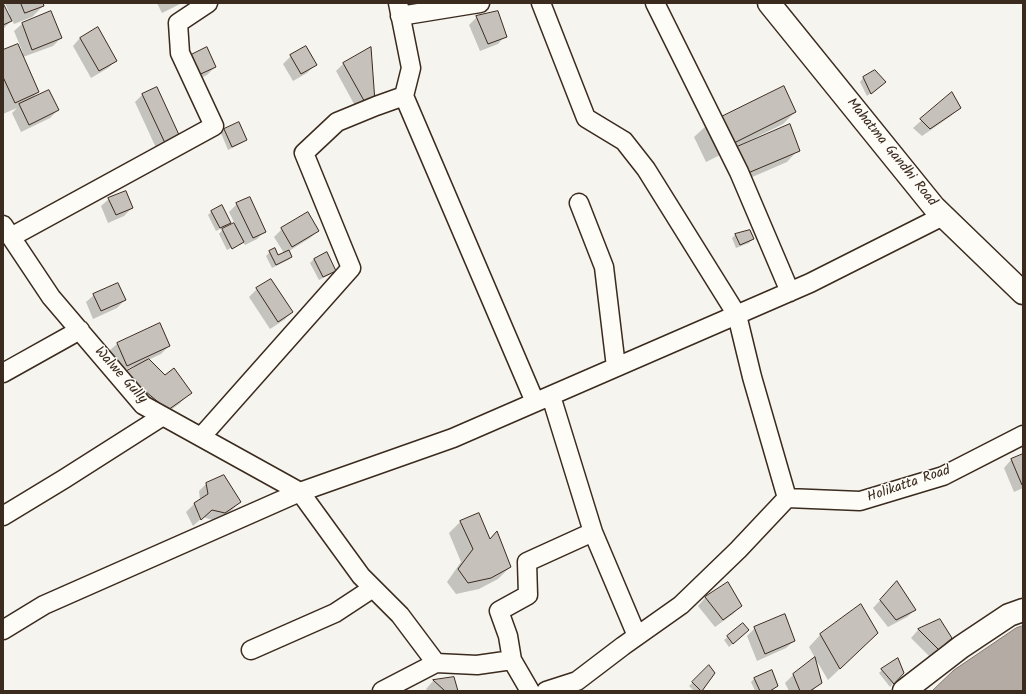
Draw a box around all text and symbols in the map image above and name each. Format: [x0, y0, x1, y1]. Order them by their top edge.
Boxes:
street label: Mahatma Gandhi Road [842, 95, 940, 211]
street label: Walwe Gully [90, 344, 150, 408]
street label: Holikatta Road [865, 463, 953, 507]

